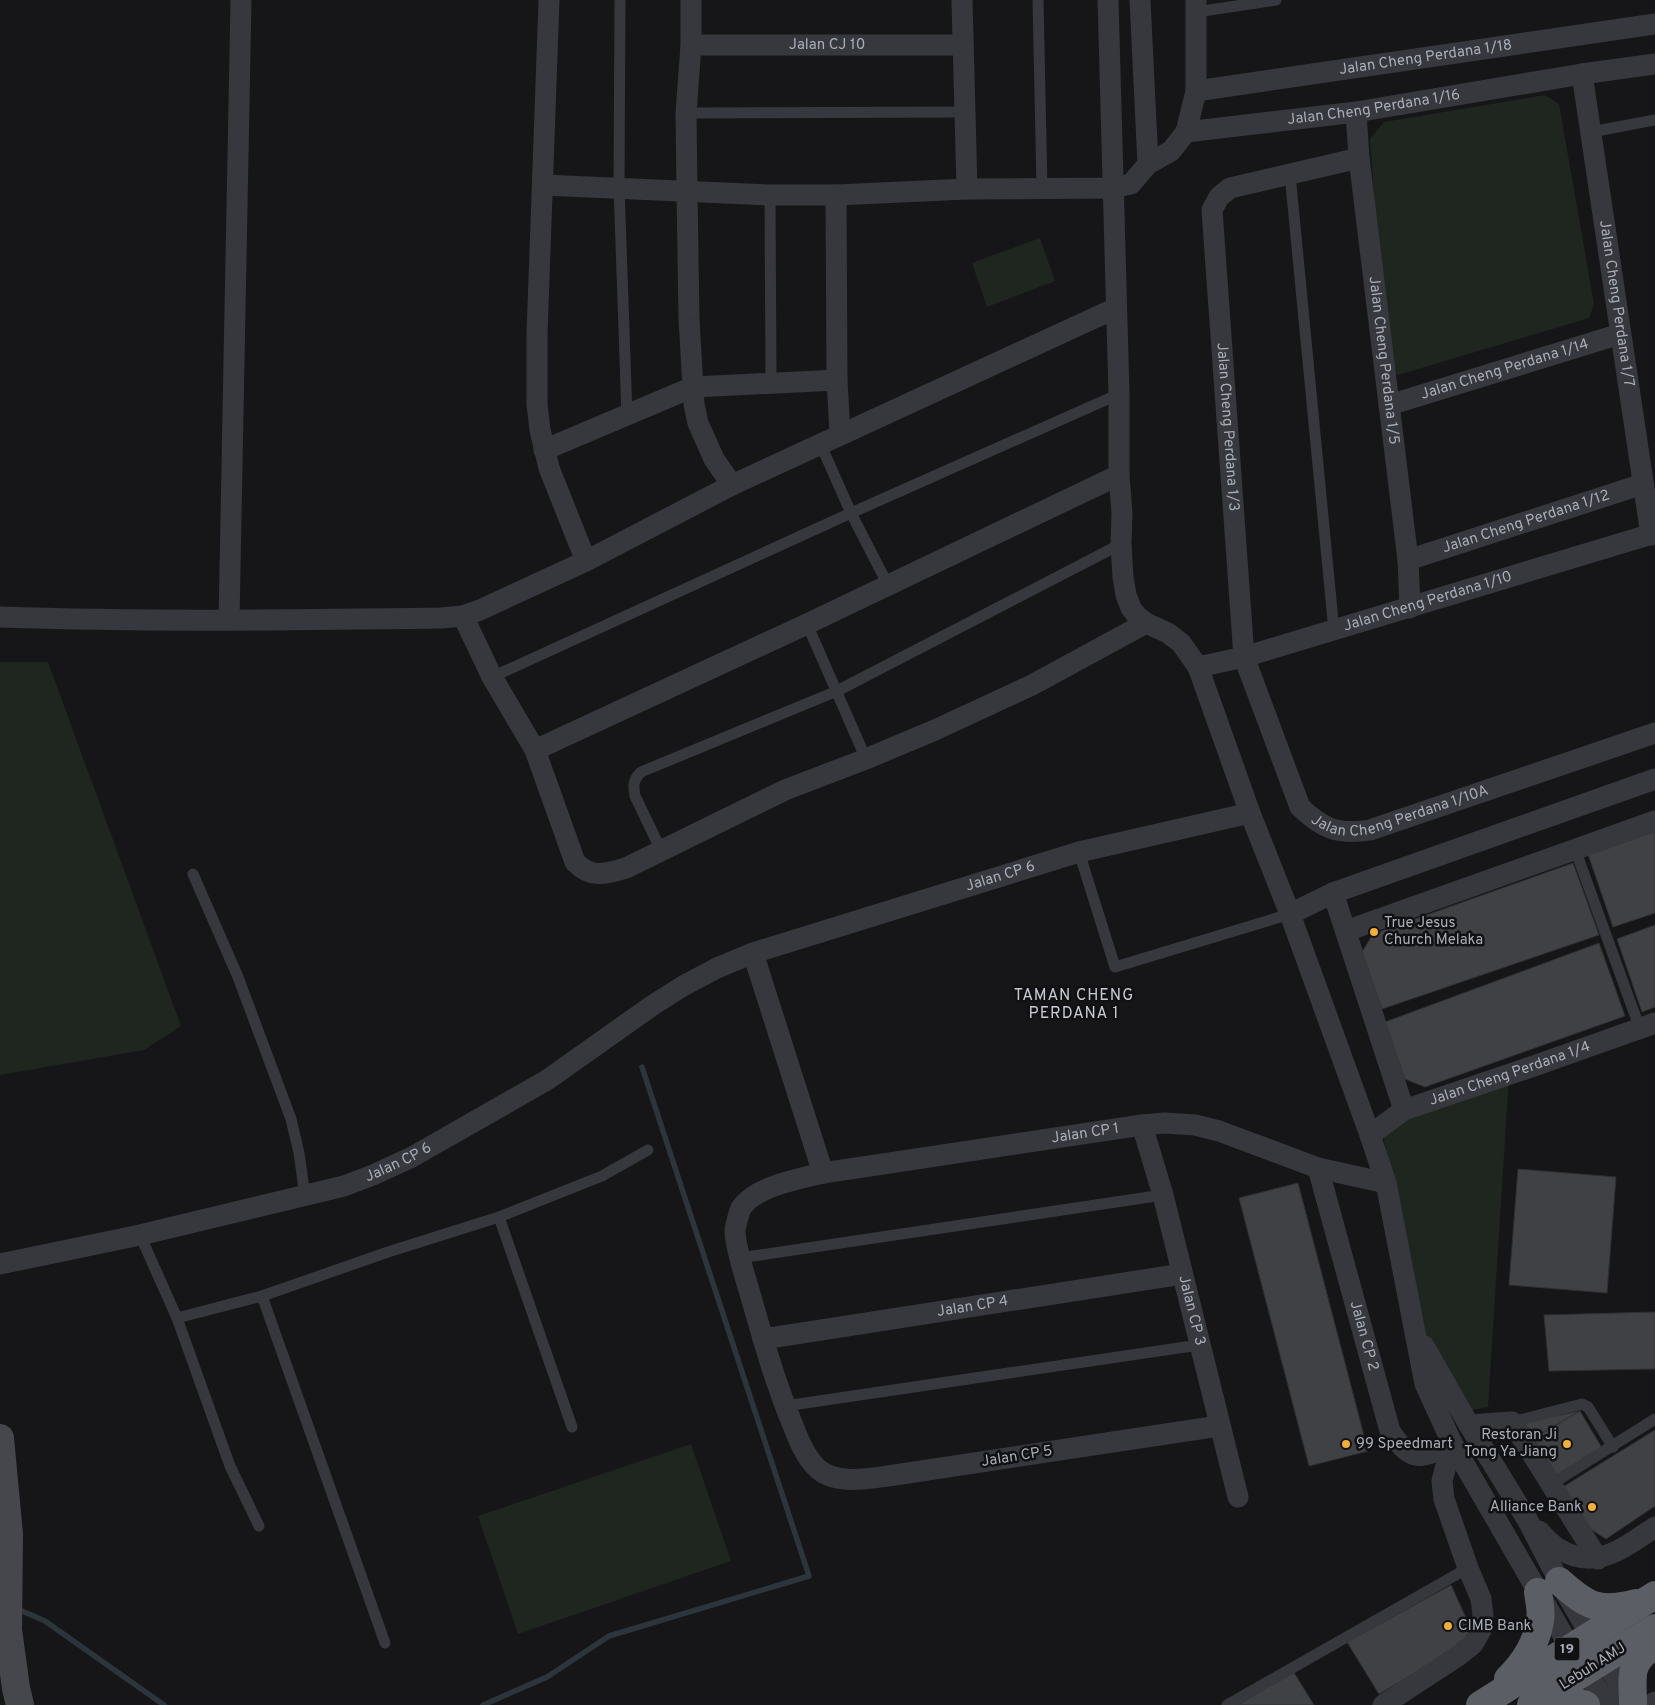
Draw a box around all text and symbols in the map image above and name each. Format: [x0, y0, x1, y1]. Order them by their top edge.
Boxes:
street label: Jalan Cheng Perdana 1/18 [1338, 35, 1513, 80]
street label: Jalan CJ 10 [789, 36, 865, 55]
street label: Jalan Cheng Perdana 1/16 [1286, 85, 1462, 130]
street label: Jalan Cheng Perdana 1/7 [1594, 219, 1638, 388]
street label: Jalan Cheng Perdana 1/5 [1364, 275, 1403, 446]
street label: Jalan Cheng Perdana 1/14 [1418, 335, 1591, 404]
street label: Jalan Cheng Perdana 1/3 [1212, 342, 1243, 512]
street label: Jalan Cheng Perdana 1/12 [1440, 486, 1612, 558]
street label: Jalan Cheng Perdana 1/10 [1341, 567, 1514, 636]
street label: Jalan Cheng Perdana 1/10A [1307, 781, 1491, 841]
street label: Jalan CP 6 [963, 857, 1037, 896]
place label: True Jesus Church Melaka [1384, 914, 1483, 950]
marker: True Jesus Church Melaka [1368, 926, 1380, 938]
district label: TAMAN CHENG PERDANA 1 [1014, 986, 1134, 1024]
street label: Jalan Cheng Perdana 1/4 [1427, 1037, 1593, 1110]
street label: Jalan CP 1 [1050, 1119, 1120, 1148]
street label: Jalan CP 6 [363, 1138, 435, 1187]
street label: Jalan CP 3 [1174, 1273, 1210, 1347]
street label: Jalan CP 4 [935, 1292, 1010, 1321]
street label: Jalan CP 2 [1345, 1299, 1383, 1373]
place label: Restoran Ji Tong Ya Jiang [1464, 1426, 1557, 1462]
place label: 99 Speedmart [1356, 1435, 1453, 1454]
marker: 99 Speedmart [1340, 1438, 1352, 1450]
marker: Restoran Ji Tong Ya Jiang [1561, 1438, 1573, 1450]
street label: Jalan CP 5 [980, 1442, 1054, 1472]
place label: Alliance Bank [1490, 1498, 1582, 1517]
marker: Alliance Bank [1586, 1501, 1598, 1513]
place label: CIMB Bank [1458, 1617, 1532, 1636]
marker: CIMB Bank [1442, 1620, 1454, 1632]
road number: 19 [1554, 1638, 1580, 1660]
street label: Lebuh AMJ [1556, 1639, 1630, 1695]

